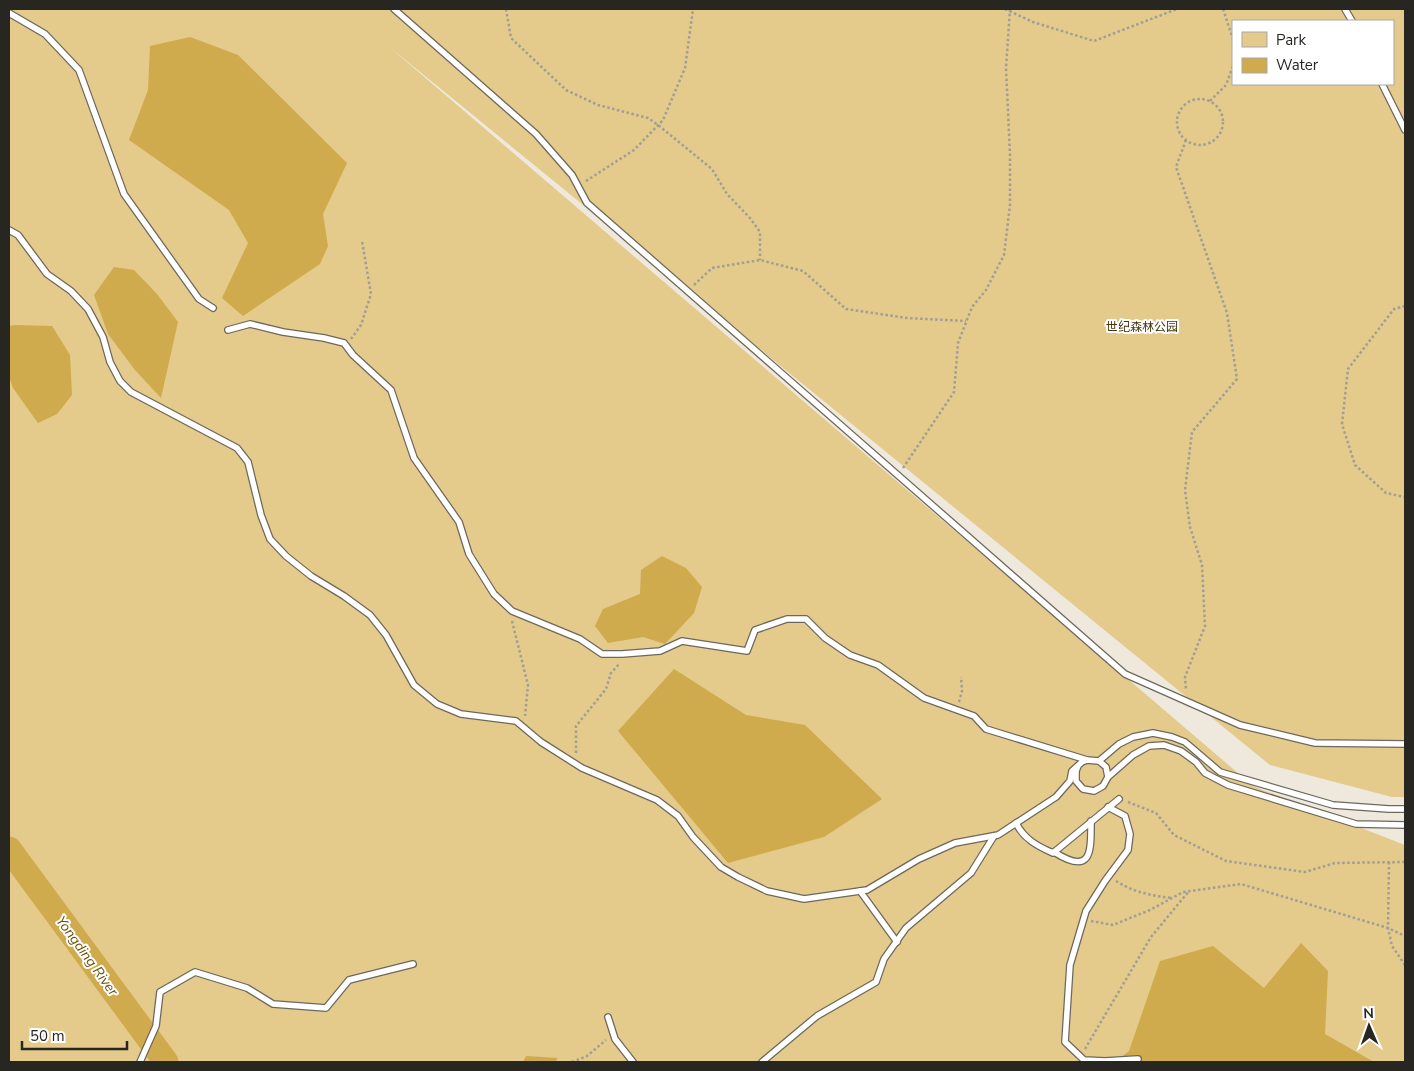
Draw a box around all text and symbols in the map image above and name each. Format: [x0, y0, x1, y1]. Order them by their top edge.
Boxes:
legend [1232, 20, 1394, 85]
text: Park [1276, 30, 1306, 50]
text: Water [1276, 55, 1319, 75]
park label: 世纪森林公园 [1106, 319, 1178, 335]
water label: Yongding River [52, 912, 123, 1001]
north arrow [1344, 1001, 1394, 1051]
text: N [1363, 1004, 1374, 1023]
scale bar [22, 1018, 128, 1050]
text: 50 m [30, 1026, 65, 1046]

